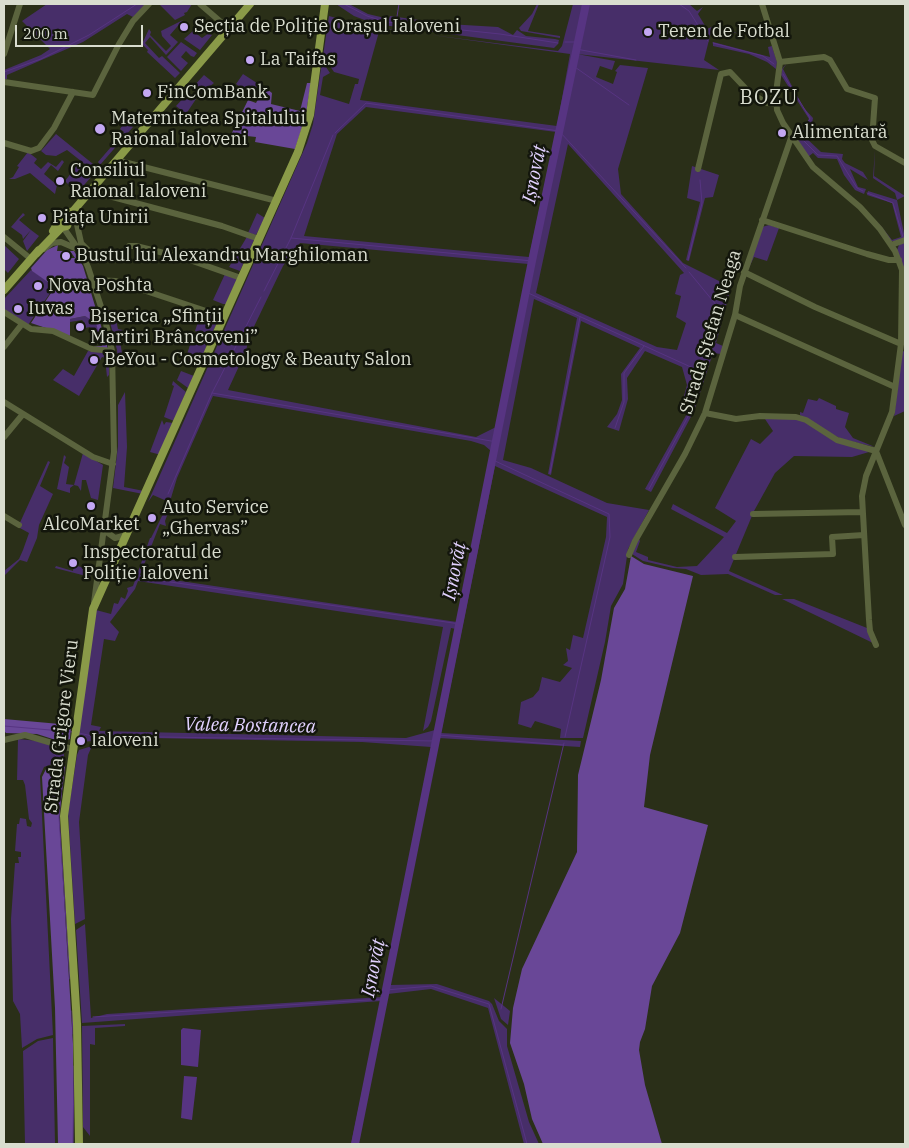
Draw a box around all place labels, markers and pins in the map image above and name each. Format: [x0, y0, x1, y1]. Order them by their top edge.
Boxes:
place label: Secția de Poliție Orașul Ialoveni [194, 16, 460, 38]
marker: Secția de Poliție Orașul Ialoveni [178, 21, 190, 33]
place label: Teren de Fotbal [658, 21, 790, 43]
marker: Teren de Fotbal [642, 26, 654, 38]
place label: La Taifas [260, 49, 336, 71]
marker: La Taifas [244, 54, 256, 66]
place label: FinComBank [157, 82, 268, 104]
marker: FinComBank [141, 87, 153, 99]
place label: Maternitatea Spitalului Raional Ialoveni [111, 108, 306, 150]
marker: Maternitatea Spitalului Raional Ialoveni [93, 122, 107, 136]
place label: Alimentară [792, 122, 888, 144]
marker: Alimentară [776, 127, 788, 139]
place label: Consiliul Raional Ialoveni [70, 160, 206, 202]
marker: Consiliul Raional Ialoveni [54, 175, 66, 187]
place label: Piața Unirii [52, 207, 149, 229]
marker: Piața Unirii [36, 212, 48, 224]
place label: Bustul lui Alexandru Marghiloman [76, 245, 368, 267]
marker: Bustul lui Alexandru Marghiloman [60, 250, 72, 262]
place label: Nova Poshta [48, 275, 153, 297]
marker: Nova Poshta [32, 280, 44, 292]
place label: Iuvas [28, 298, 73, 320]
marker: Iuvas [12, 303, 24, 315]
place label: Biserica „Sfinții Martiri Brâncoveni” [90, 306, 258, 348]
marker: Biserica „Sfinții Martiri Brâncoveni” [74, 321, 86, 333]
place label: BeYou - Cosmetology & Beauty Salon [104, 349, 412, 371]
marker: BeYou - Cosmetology & Beauty Salon [88, 354, 100, 366]
place label: Auto Service „Ghervas” [162, 497, 269, 540]
marker: AlcoMarket [85, 500, 97, 512]
marker: Auto Service „Ghervas” [146, 512, 158, 524]
place label: AlcoMarket [43, 514, 139, 536]
place label: Inspectoratul de Poliție Ialoveni [83, 542, 221, 584]
marker: Inspectoratul de Poliție Ialoveni [67, 557, 79, 569]
place label: Ialoveni [91, 730, 159, 752]
marker: Ialoveni [75, 735, 87, 747]

